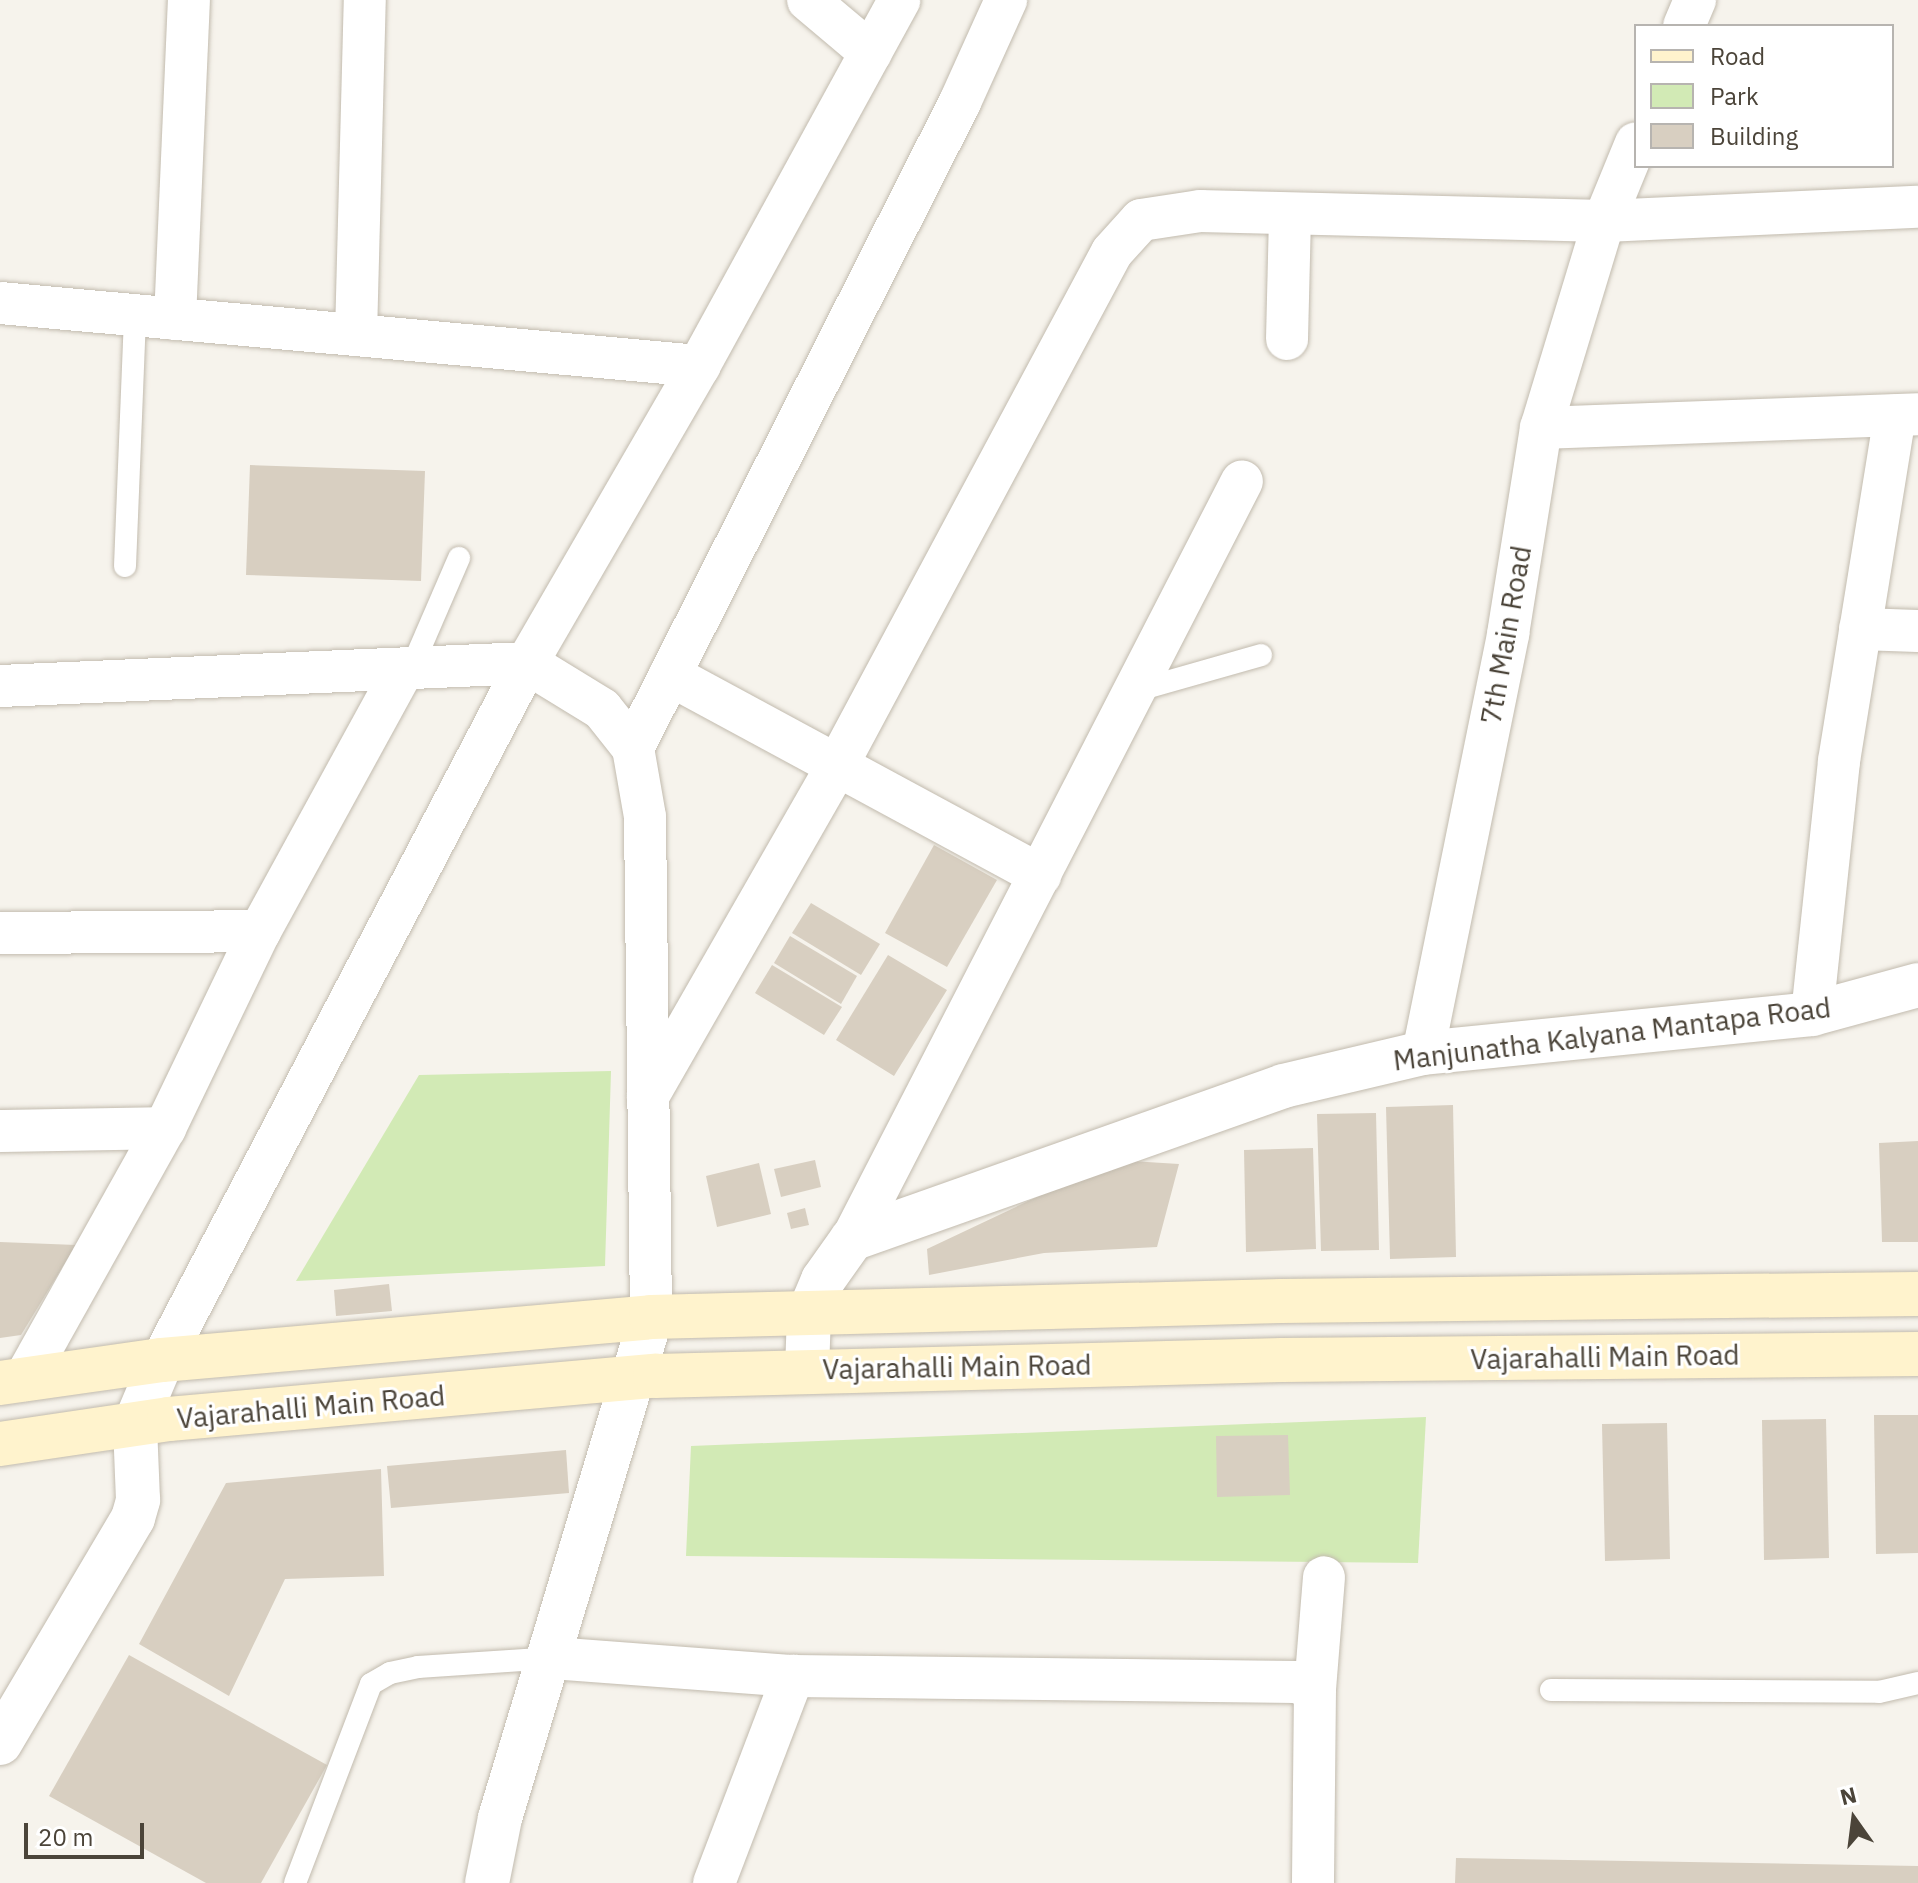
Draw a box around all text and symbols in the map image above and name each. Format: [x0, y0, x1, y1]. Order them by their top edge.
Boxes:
legend [1634, 24, 1894, 168]
text: Road [1710, 40, 1765, 72]
text: Park [1710, 80, 1759, 112]
text: Building [1710, 120, 1798, 152]
street label: 7th Main Road [1474, 543, 1538, 727]
street label: Manjunatha Kalyana Mantapa Road [1391, 990, 1833, 1078]
street label: Vajarahalli Main Road [1470, 1338, 1740, 1376]
street label: Vajarahalli Main Road [822, 1348, 1092, 1386]
street label: Vajarahalli Main Road [175, 1379, 447, 1435]
north arrow [1814, 1779, 1894, 1859]
text: N [1837, 1779, 1859, 1811]
scale bar [28, 1807, 148, 1857]
text: 20 m [38, 1821, 93, 1853]

